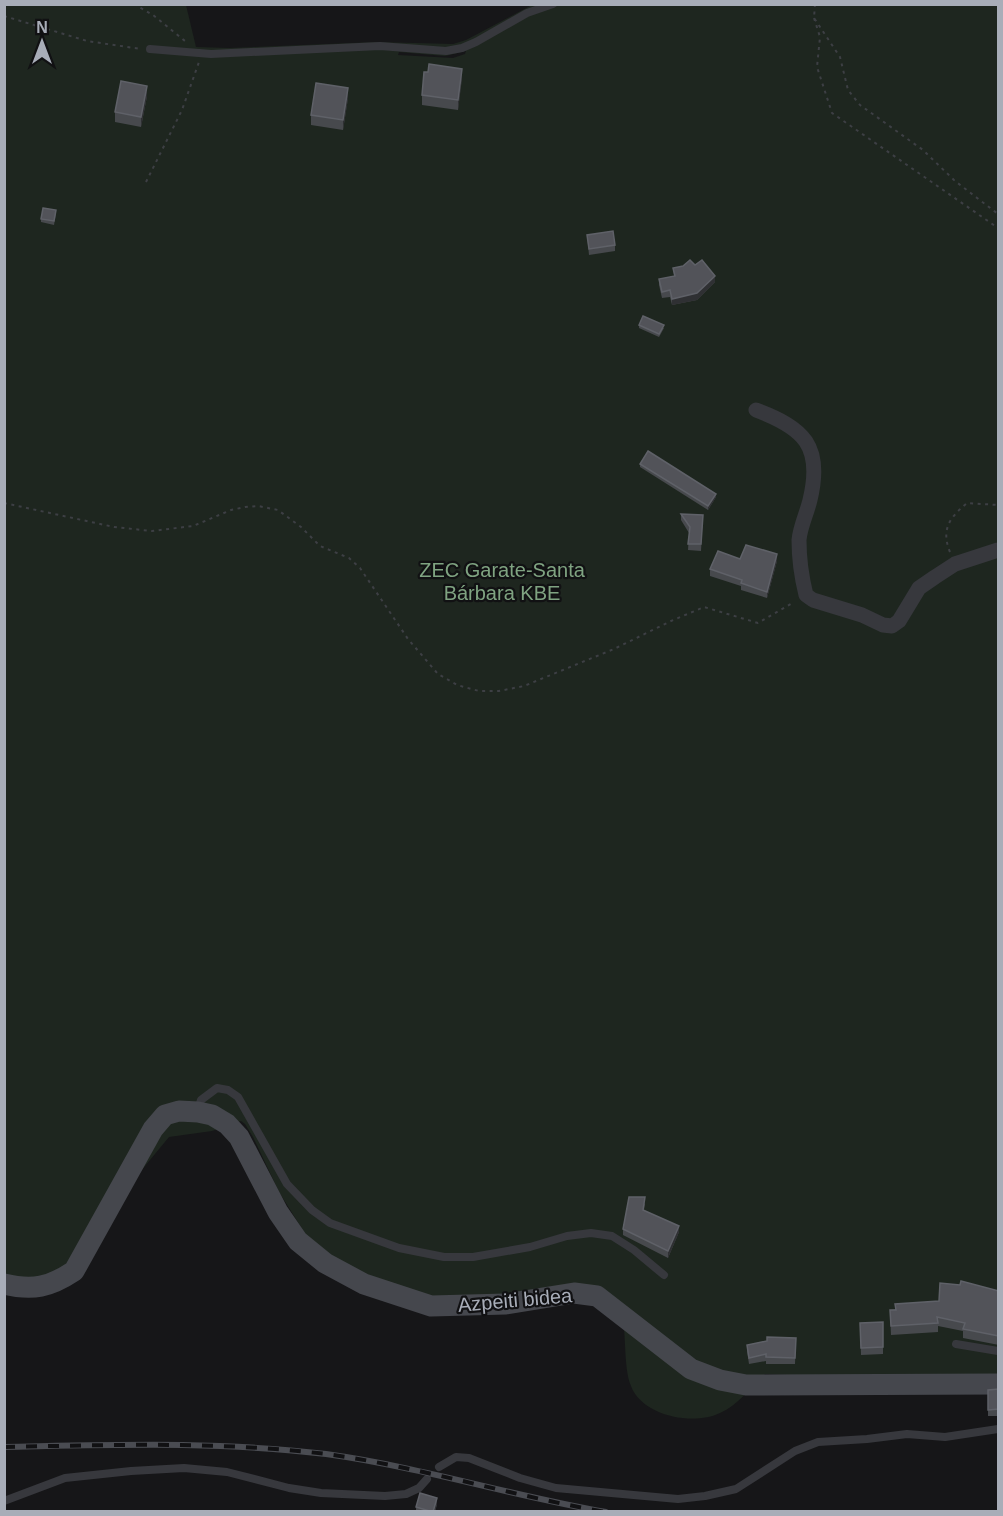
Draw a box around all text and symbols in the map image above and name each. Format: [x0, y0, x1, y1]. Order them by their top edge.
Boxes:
north arrow [12, 12, 72, 72]
text: N [36, 19, 48, 36]
park label: ZEC Garate-Santa Bárbara KBE [419, 559, 586, 604]
street label: Azpeiti bidea [457, 1284, 574, 1316]

